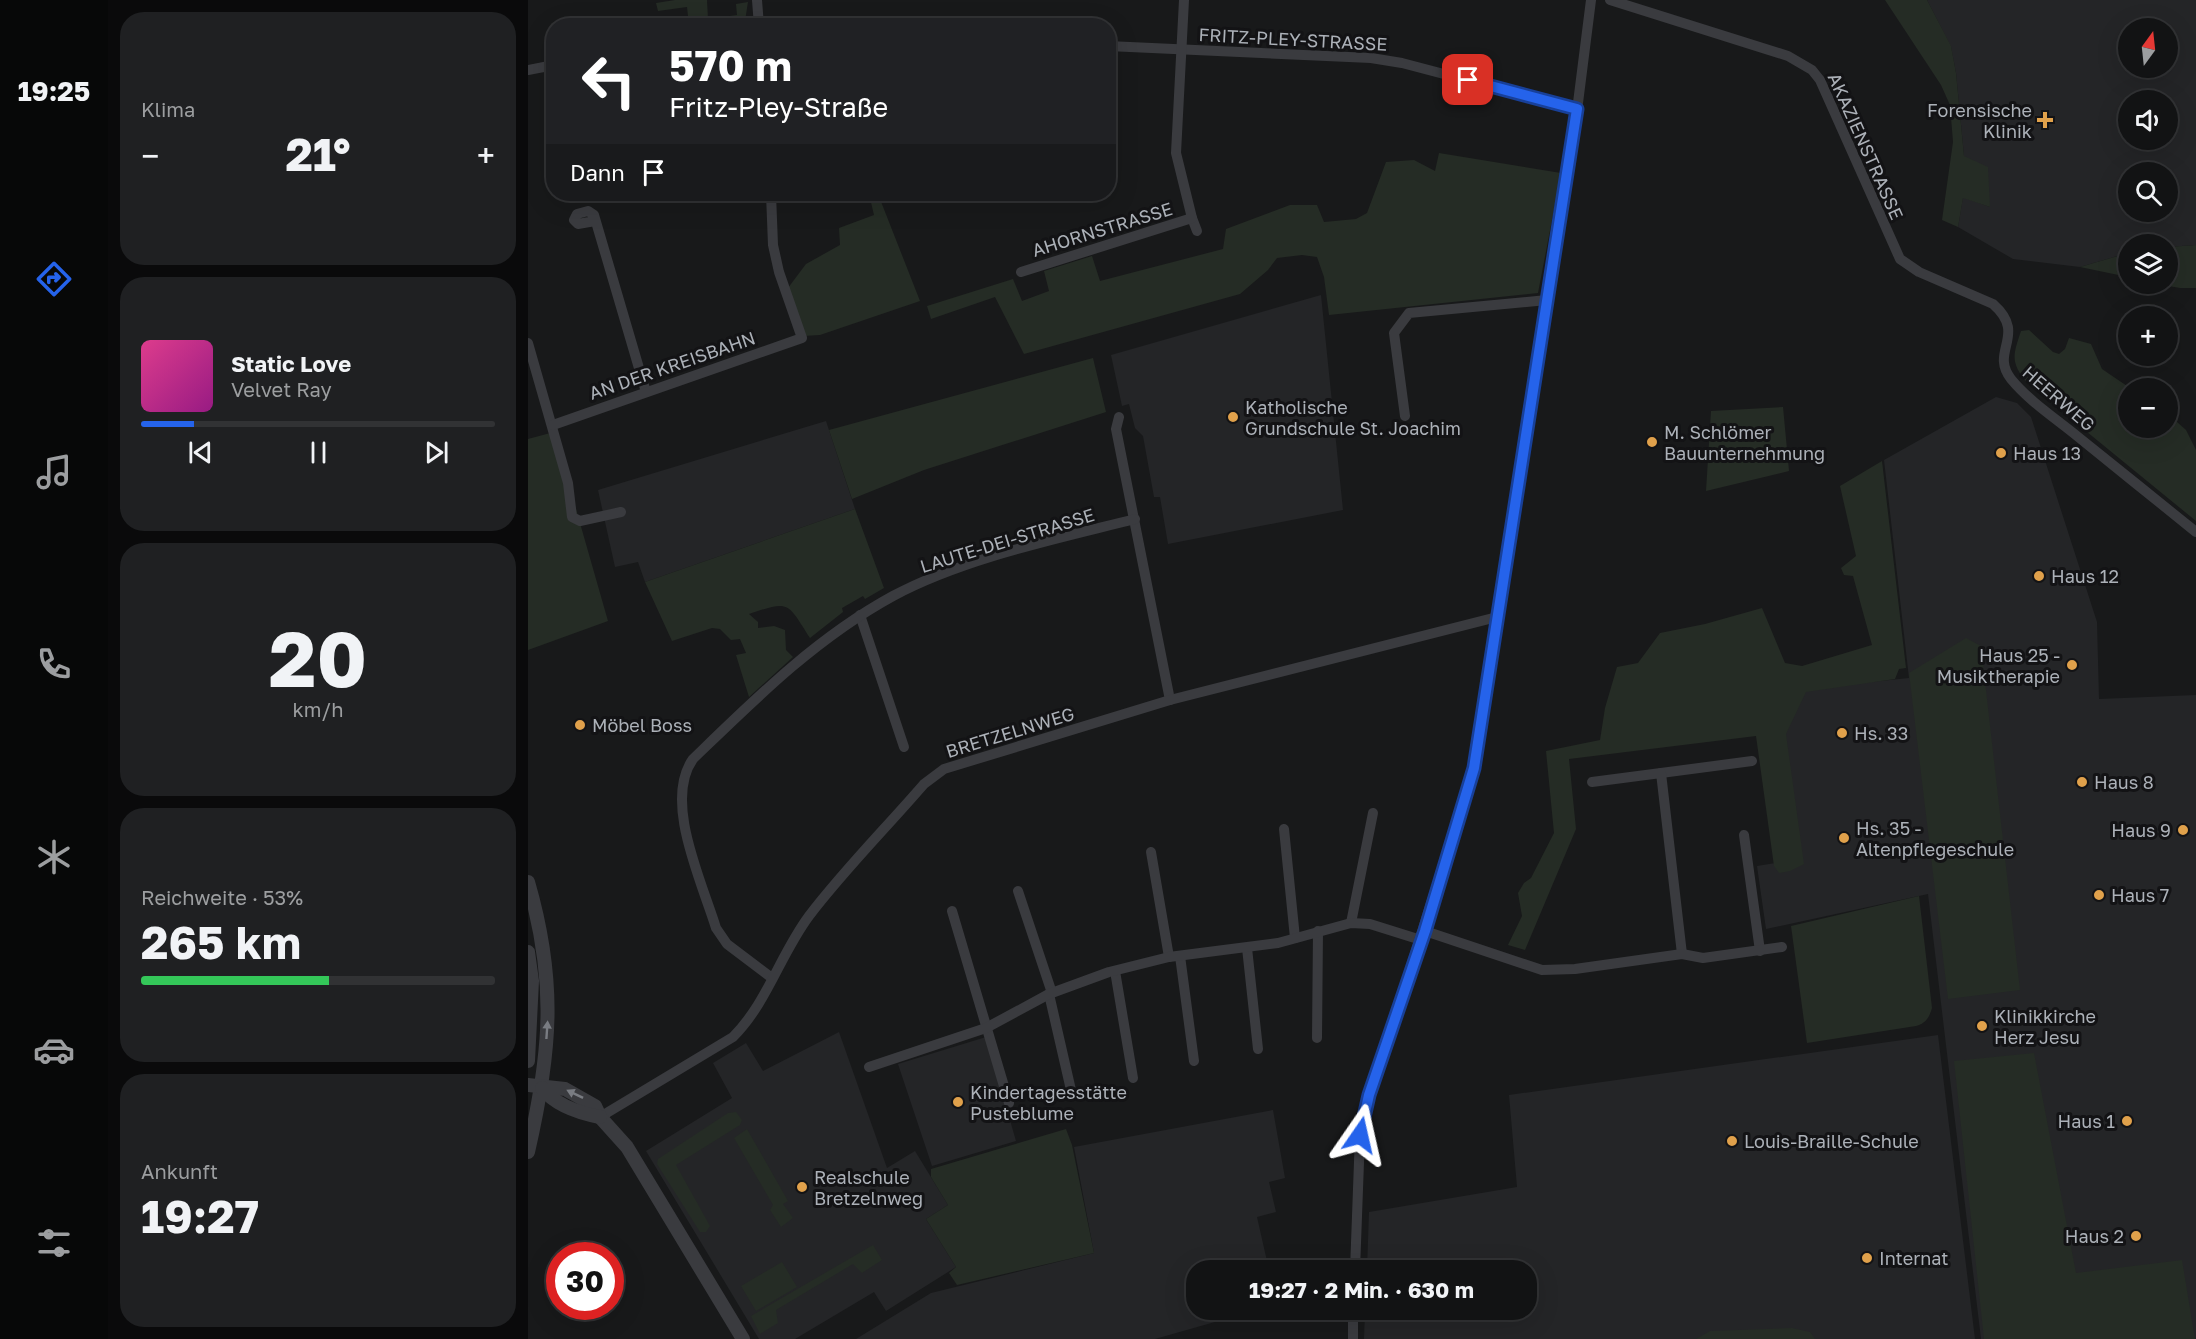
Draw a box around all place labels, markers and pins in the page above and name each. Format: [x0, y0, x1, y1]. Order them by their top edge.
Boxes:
pin [1442, 54, 1493, 105]
place label: Forensische Klinik [1927, 99, 2032, 142]
marker: Forensische Klinik [2036, 111, 2054, 129]
place label: Katholische Grundschule St. Joachim [1245, 396, 1461, 439]
marker: Katholische Grundschule St. Joachim [1226, 410, 1240, 424]
place label: M. Schlömer Bauunternehmung [1664, 421, 1825, 464]
marker: M. Schlömer Bauunternehmung [1645, 435, 1659, 449]
place label: Haus 13 [2013, 442, 2081, 464]
marker: Haus 13 [1994, 446, 2008, 460]
place label: Haus 12 [2051, 565, 2119, 587]
marker: Haus 12 [2032, 569, 2046, 583]
place label: Haus 25 - Musiktherapie [1937, 644, 2060, 687]
marker: Haus 25 - Musiktherapie [2065, 658, 2079, 672]
place label: Möbel Boss [592, 714, 692, 736]
marker: Möbel Boss [573, 718, 587, 732]
place label: Hs. 33 [1854, 722, 1908, 744]
marker: Hs. 33 [1835, 726, 1849, 740]
place label: Haus 8 [2094, 771, 2154, 793]
marker: Haus 8 [2075, 775, 2089, 789]
place label: Hs. 35 - Altenpflegeschule [1856, 817, 2014, 860]
place label: Haus 9 [2111, 819, 2171, 841]
marker: Haus 9 [2176, 823, 2190, 837]
marker: Hs. 35 - Altenpflegeschule [1837, 831, 1851, 845]
place label: Haus 7 [2111, 884, 2169, 906]
marker: Haus 7 [2092, 888, 2106, 902]
place label: Klinikkirche Herz Jesu [1994, 1005, 2096, 1048]
marker: Klinikkirche Herz Jesu [1975, 1019, 1989, 1033]
place label: Kindertagesstätte Pusteblume [970, 1081, 1127, 1124]
marker: Kindertagesstätte Pusteblume [951, 1095, 965, 1109]
place label: Haus 1 [2057, 1110, 2115, 1132]
marker: Haus 1 [2120, 1114, 2134, 1128]
place label: Louis-Braille-Schule [1744, 1130, 1919, 1152]
marker: Louis-Braille-Schule [1725, 1134, 1739, 1148]
place label: Realschule Bretzelnweg [814, 1166, 923, 1209]
marker: Realschule Bretzelnweg [795, 1180, 809, 1194]
place label: Haus 2 [2065, 1225, 2124, 1247]
marker: Haus 2 [2129, 1229, 2143, 1243]
place label: Internat [1879, 1247, 1948, 1269]
marker: Internat [1860, 1251, 1874, 1265]

